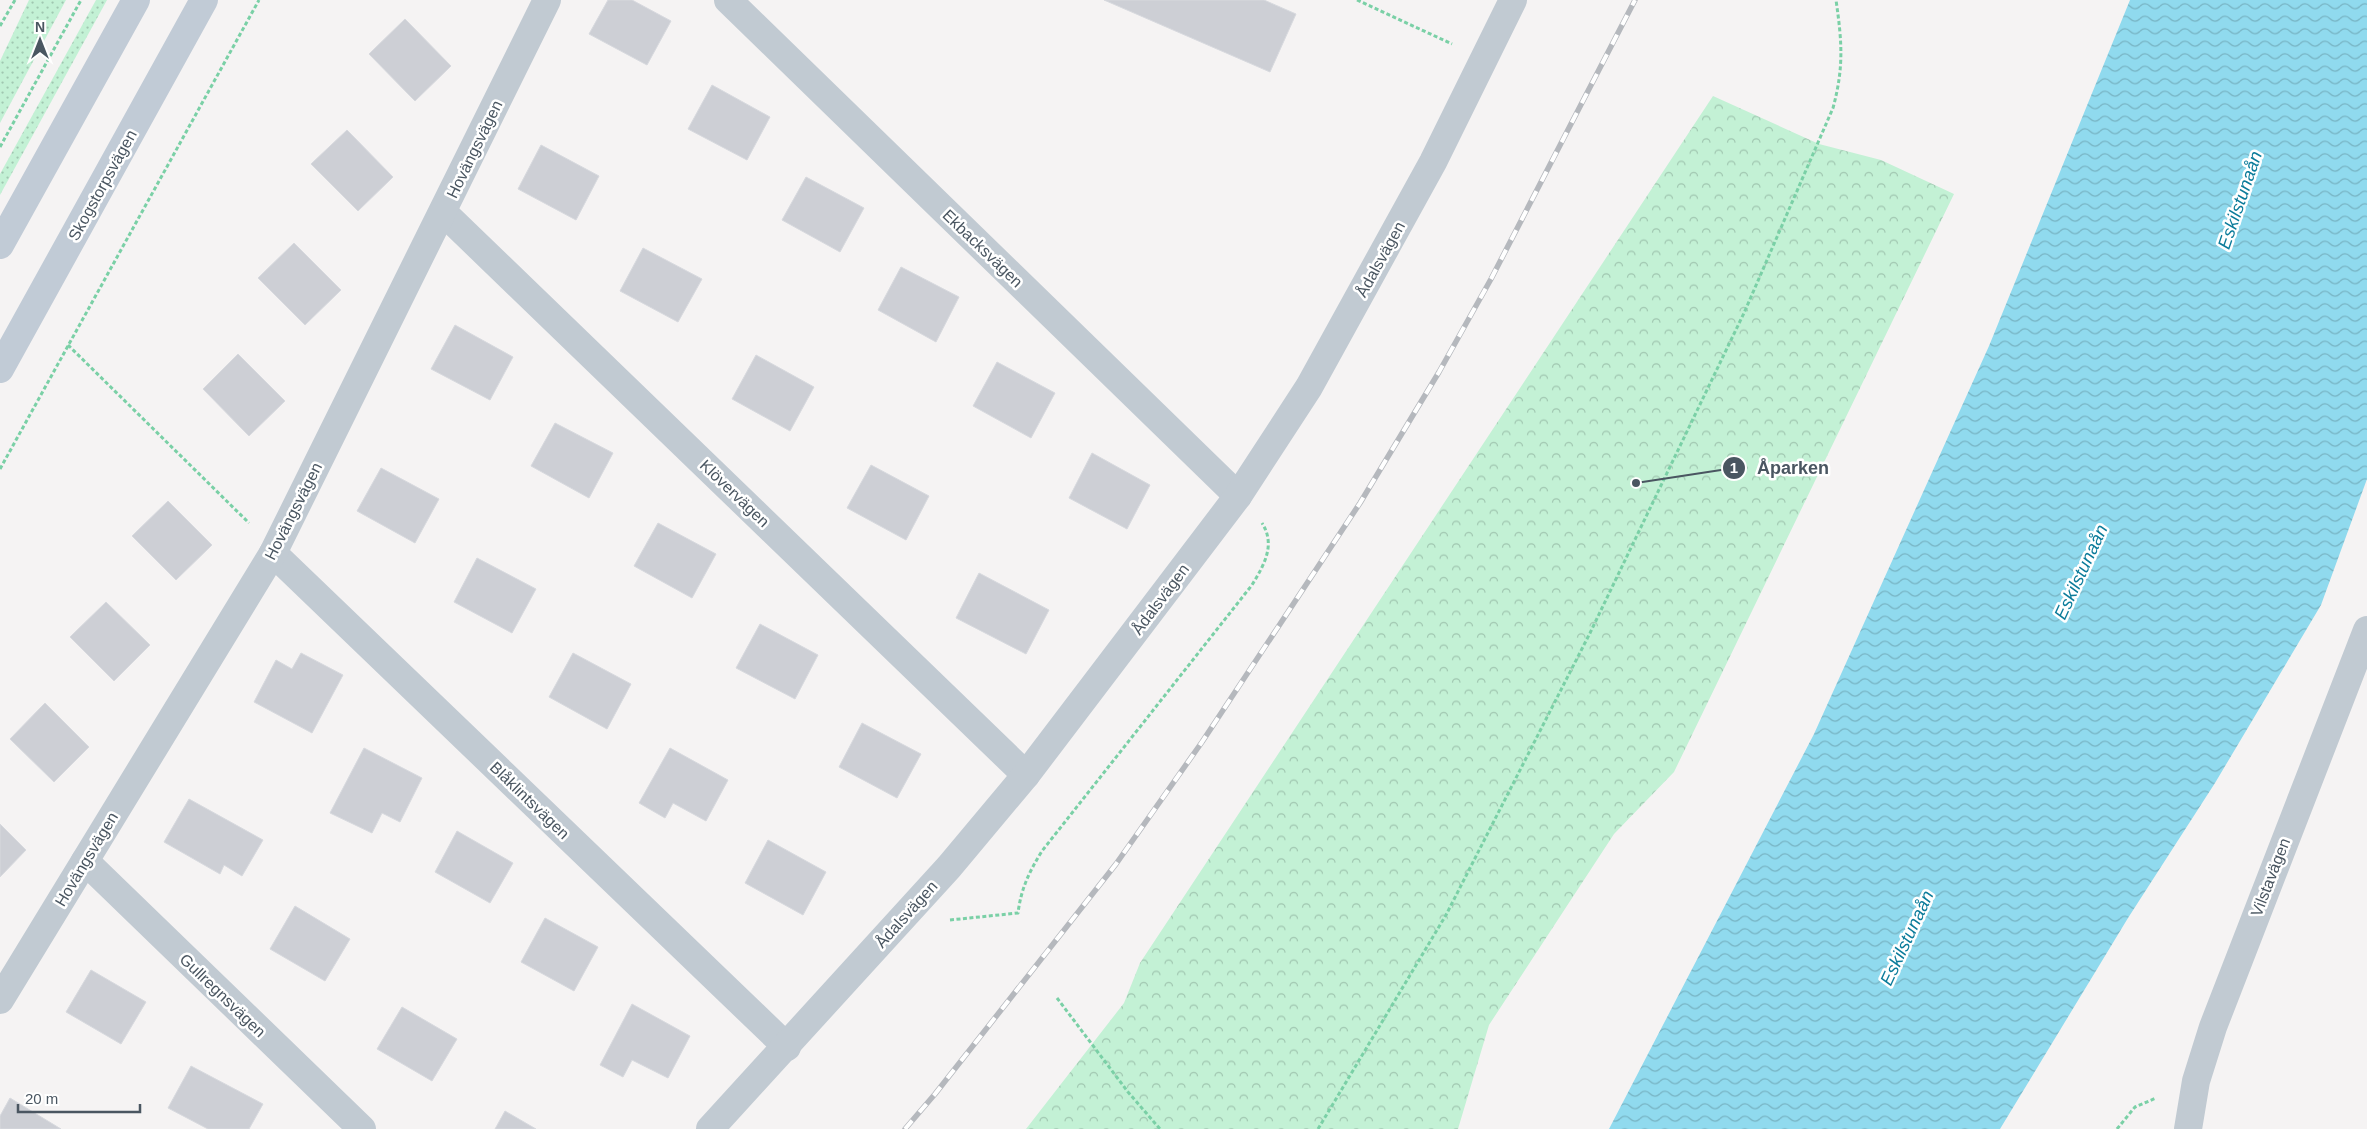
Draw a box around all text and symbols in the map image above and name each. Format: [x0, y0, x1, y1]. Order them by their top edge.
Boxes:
north arrow [15, 15, 65, 65]
text: N [35, 19, 45, 35]
street label: Hovängsvägen [443, 98, 505, 201]
street label: Skogstorpsvägen [65, 127, 140, 243]
water label: Eskilstunaån [2214, 148, 2266, 252]
street label: Ekbacksvägen [939, 206, 1026, 291]
street label: Ådalsvägen [1352, 218, 1408, 300]
callout: Åparken [1721, 451, 1839, 484]
street label: Klövervägen [697, 456, 773, 530]
text: Åparken [1757, 458, 1829, 478]
text: 1 [1730, 459, 1738, 476]
street label: Hovängsvägen [262, 460, 325, 563]
water label: Eskilstunaån [2050, 522, 2112, 622]
street label: Ådalsvägen [1128, 560, 1192, 638]
street label: Blåklintsvägen [487, 758, 573, 842]
street label: Hovängsvägen [52, 809, 121, 909]
street label: Vilstavägen [2248, 836, 2293, 919]
street label: Ådalsvägen [871, 877, 941, 951]
water label: Eskilstunaån [1876, 888, 1938, 988]
street label: Gullregnsvägen [176, 950, 269, 1040]
scale bar [18, 1082, 140, 1114]
text: 20 m [25, 1090, 58, 1107]

